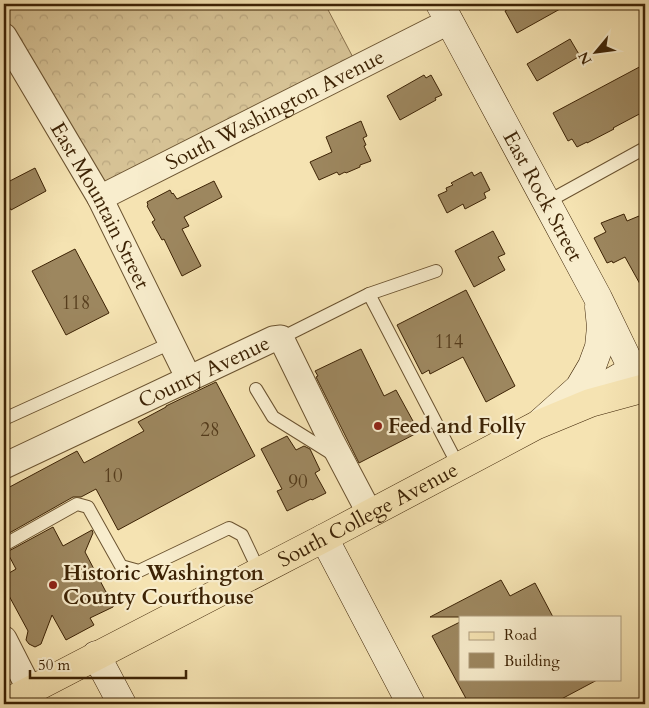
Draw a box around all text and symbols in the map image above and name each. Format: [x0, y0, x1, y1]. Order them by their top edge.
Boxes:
north arrow [572, 28, 622, 78]
street label: South Washington Avenue [161, 43, 389, 177]
text: N [574, 48, 596, 68]
street label: East Mountain Street [43, 117, 157, 294]
street label: East Rock Street [496, 126, 590, 267]
house number: 118 [61, 290, 91, 316]
street label: County Avenue [133, 329, 275, 416]
house number: 114 [434, 329, 464, 355]
place label: Feed and Folly [388, 412, 526, 441]
house number: 28 [200, 417, 220, 443]
marker: Feed and Folly [372, 420, 384, 432]
street label: South College Avenue [273, 456, 463, 575]
house number: 10 [103, 463, 123, 489]
house number: 90 [288, 469, 308, 495]
place label: Historic Washington County Courthouse [63, 559, 265, 612]
marker: Historic Washington County Courthouse [47, 579, 59, 591]
legend [459, 616, 622, 680]
text: Road [504, 625, 537, 645]
scale bar [30, 648, 186, 680]
text: Building [504, 651, 560, 671]
text: 50 m [38, 655, 70, 675]

